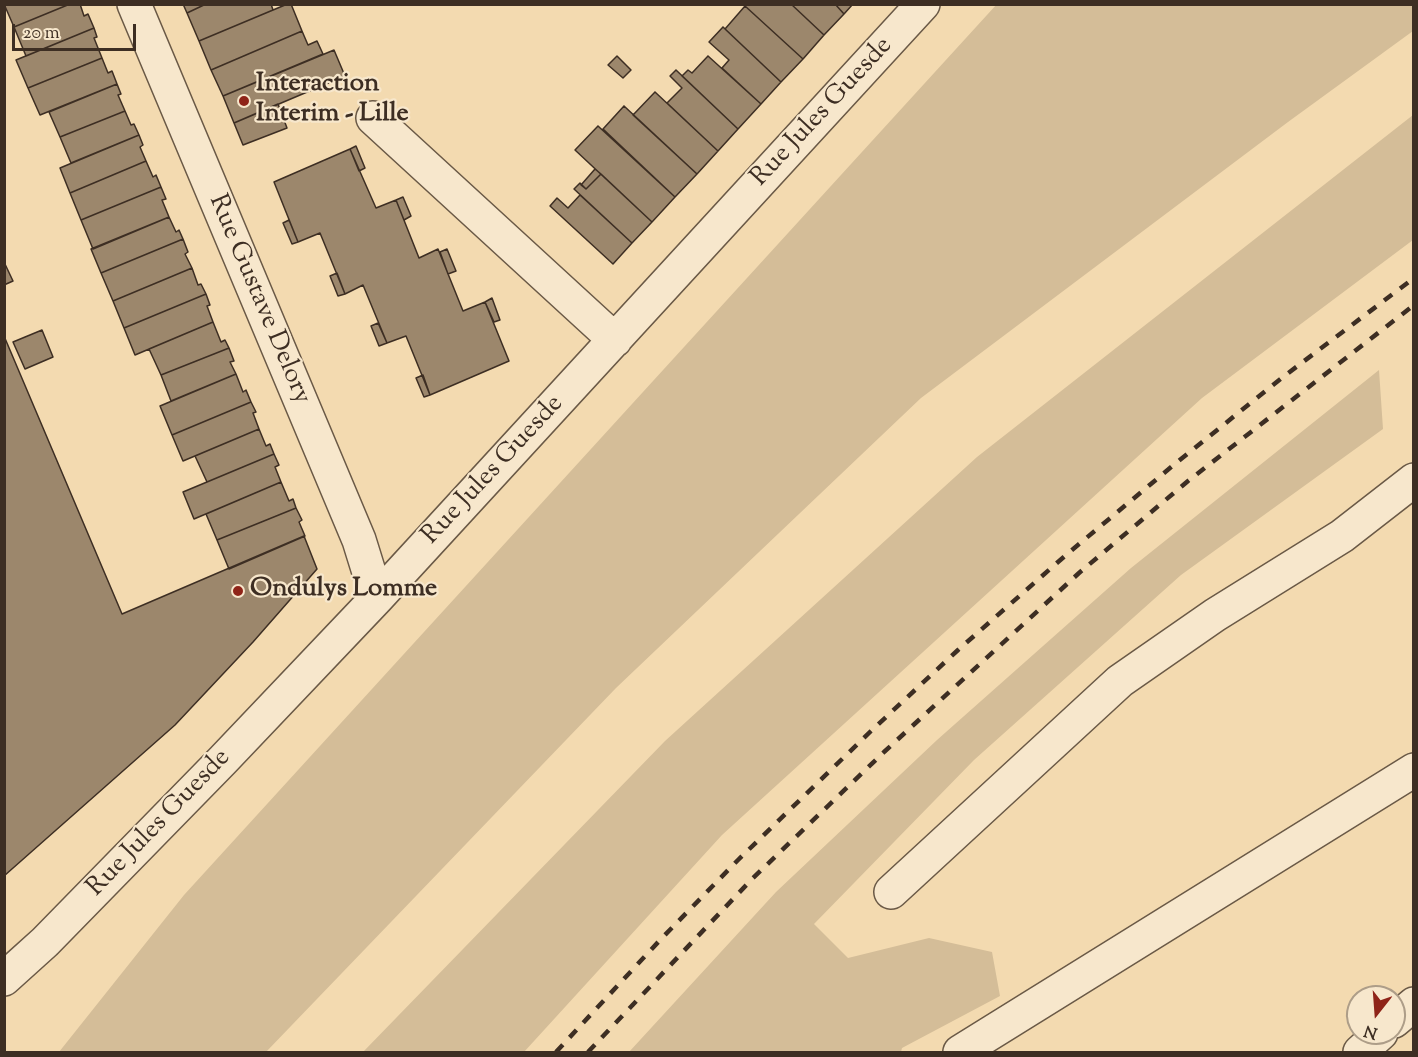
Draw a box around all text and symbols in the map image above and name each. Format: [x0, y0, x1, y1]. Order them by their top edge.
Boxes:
scale bar [15, 12, 140, 50]
text: 20 m [23, 21, 60, 47]
street label: Rue Jules Guesde [746, 32, 900, 194]
place label: Interaction Interim - Lille [256, 70, 409, 132]
marker: Interaction Interim - Lille [237, 94, 251, 108]
street label: Rue Gustave Delory [200, 191, 316, 409]
street label: Rue Jules Guesde [417, 390, 571, 552]
place label: Ondulys Lomme [250, 575, 437, 607]
marker: Ondulys Lomme [231, 584, 245, 598]
street label: Rue Jules Guesde [82, 744, 238, 904]
north arrow [1346, 985, 1406, 1045]
text: N [1362, 1018, 1381, 1044]

